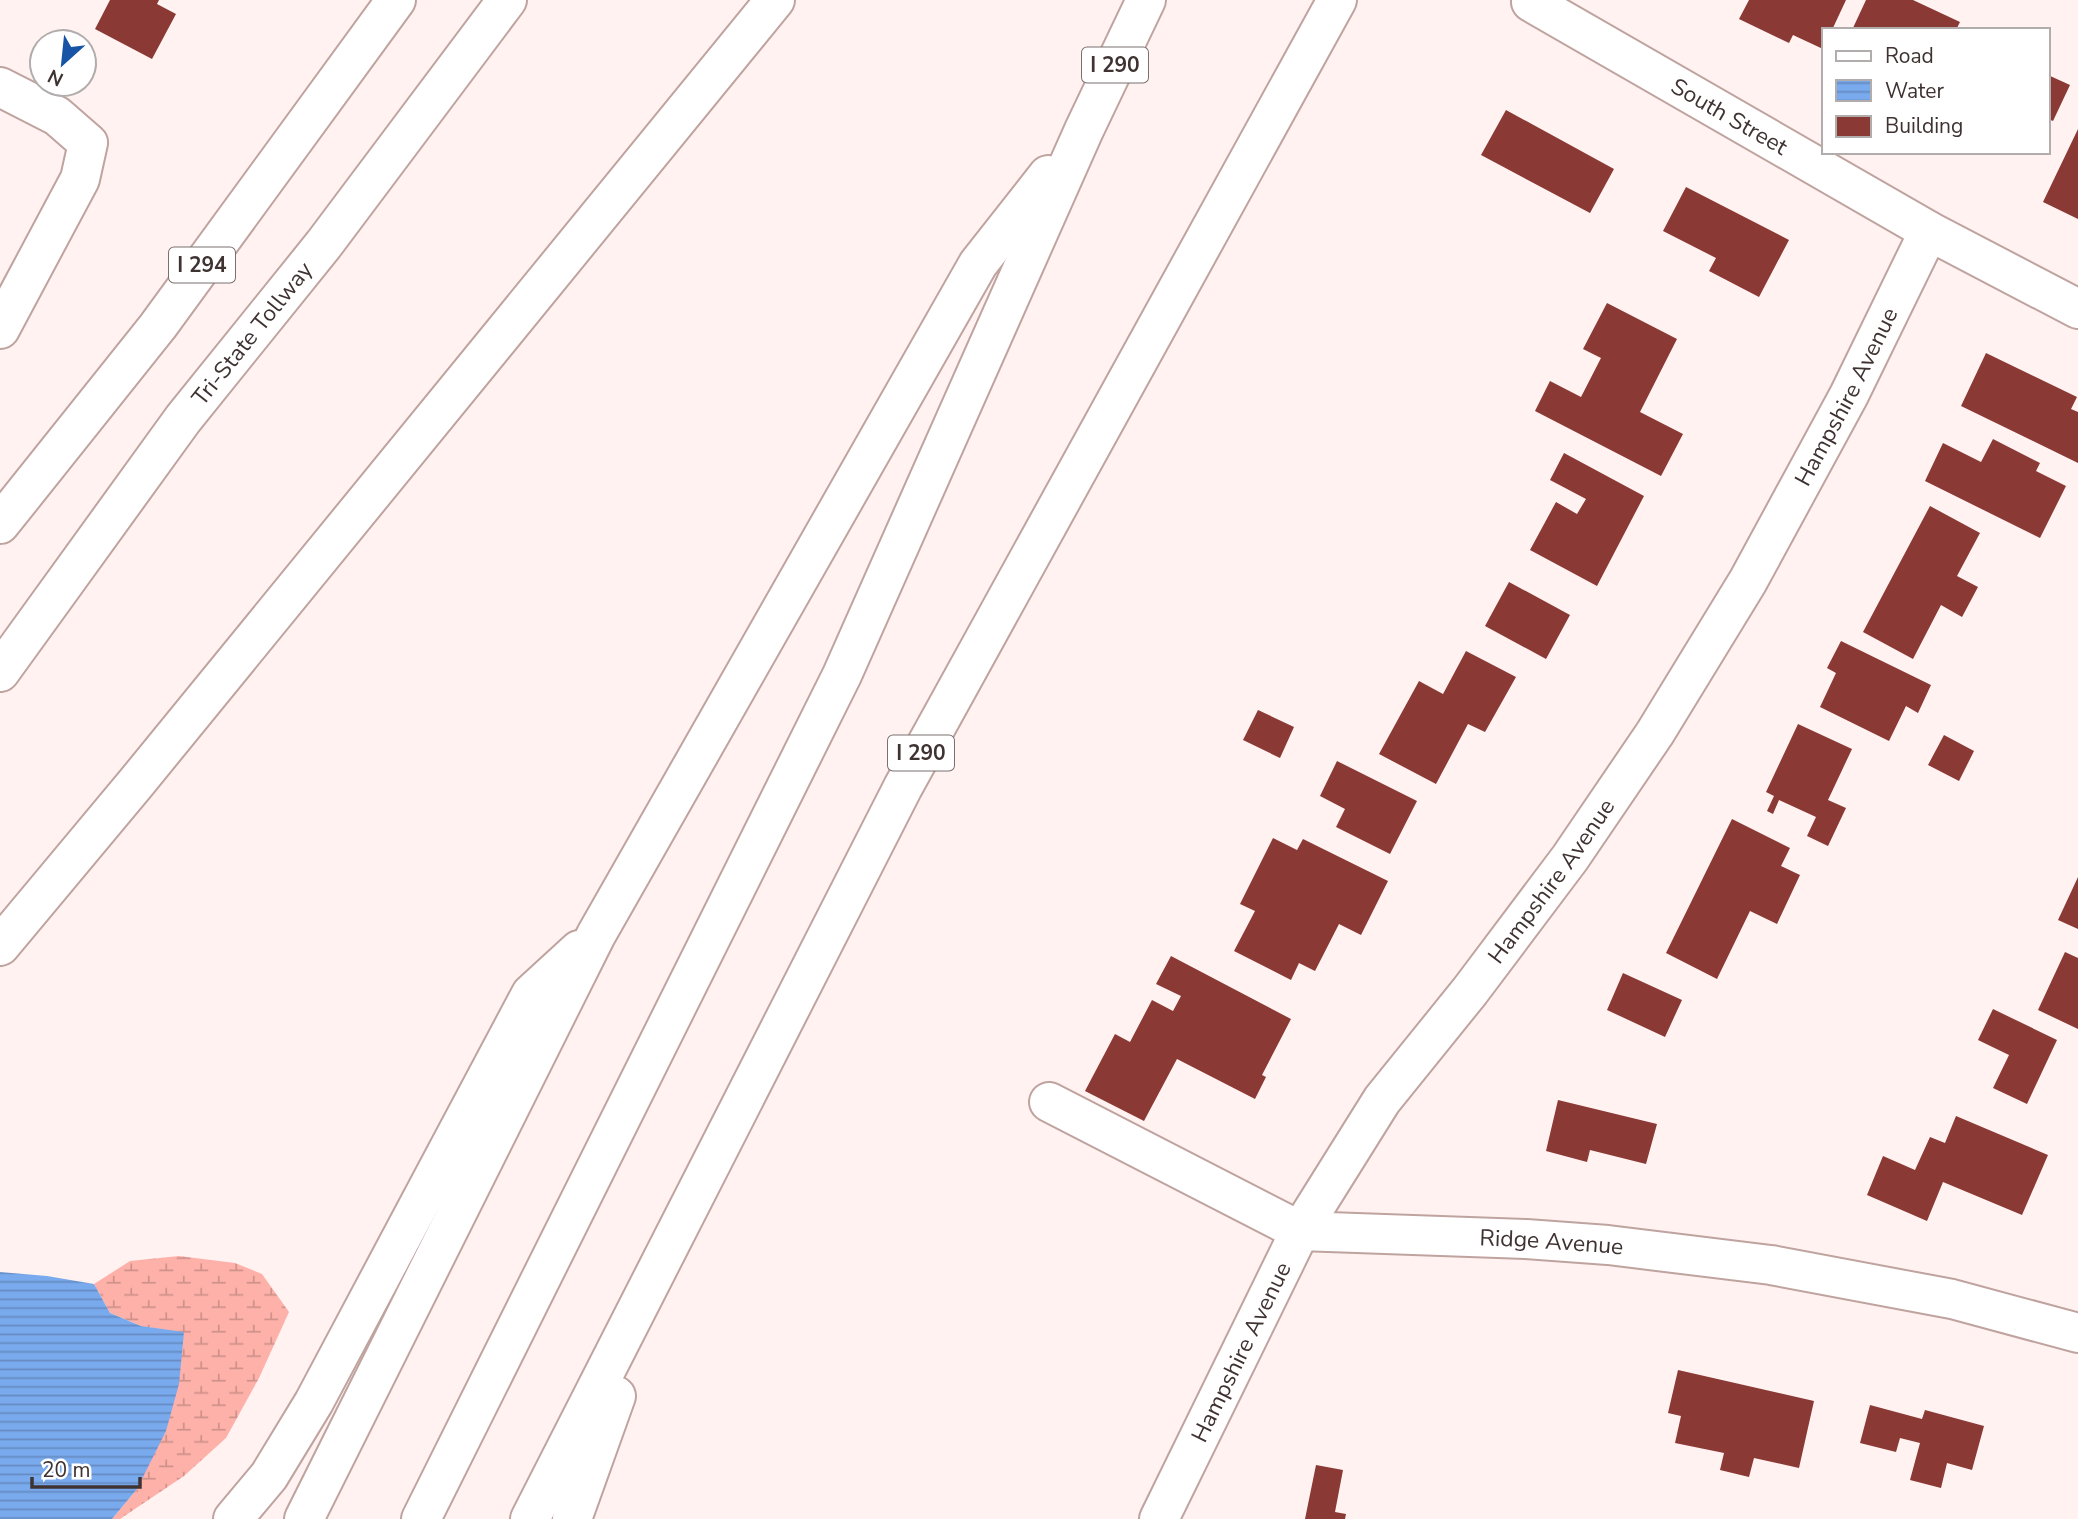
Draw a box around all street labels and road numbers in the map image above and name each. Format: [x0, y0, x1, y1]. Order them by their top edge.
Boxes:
road number: I 290 [1082, 48, 1148, 82]
street label: South Street [1666, 70, 1794, 162]
road number: I 294 [169, 247, 235, 282]
street label: Tri-State Tollway [184, 255, 319, 412]
street label: Hampshire Avenue [1787, 302, 1905, 491]
road number: I 290 [888, 736, 954, 770]
street label: Hampshire Avenue [1481, 792, 1621, 970]
street label: Ridge Avenue [1479, 1222, 1625, 1262]
street label: Hampshire Avenue [1184, 1257, 1298, 1447]

